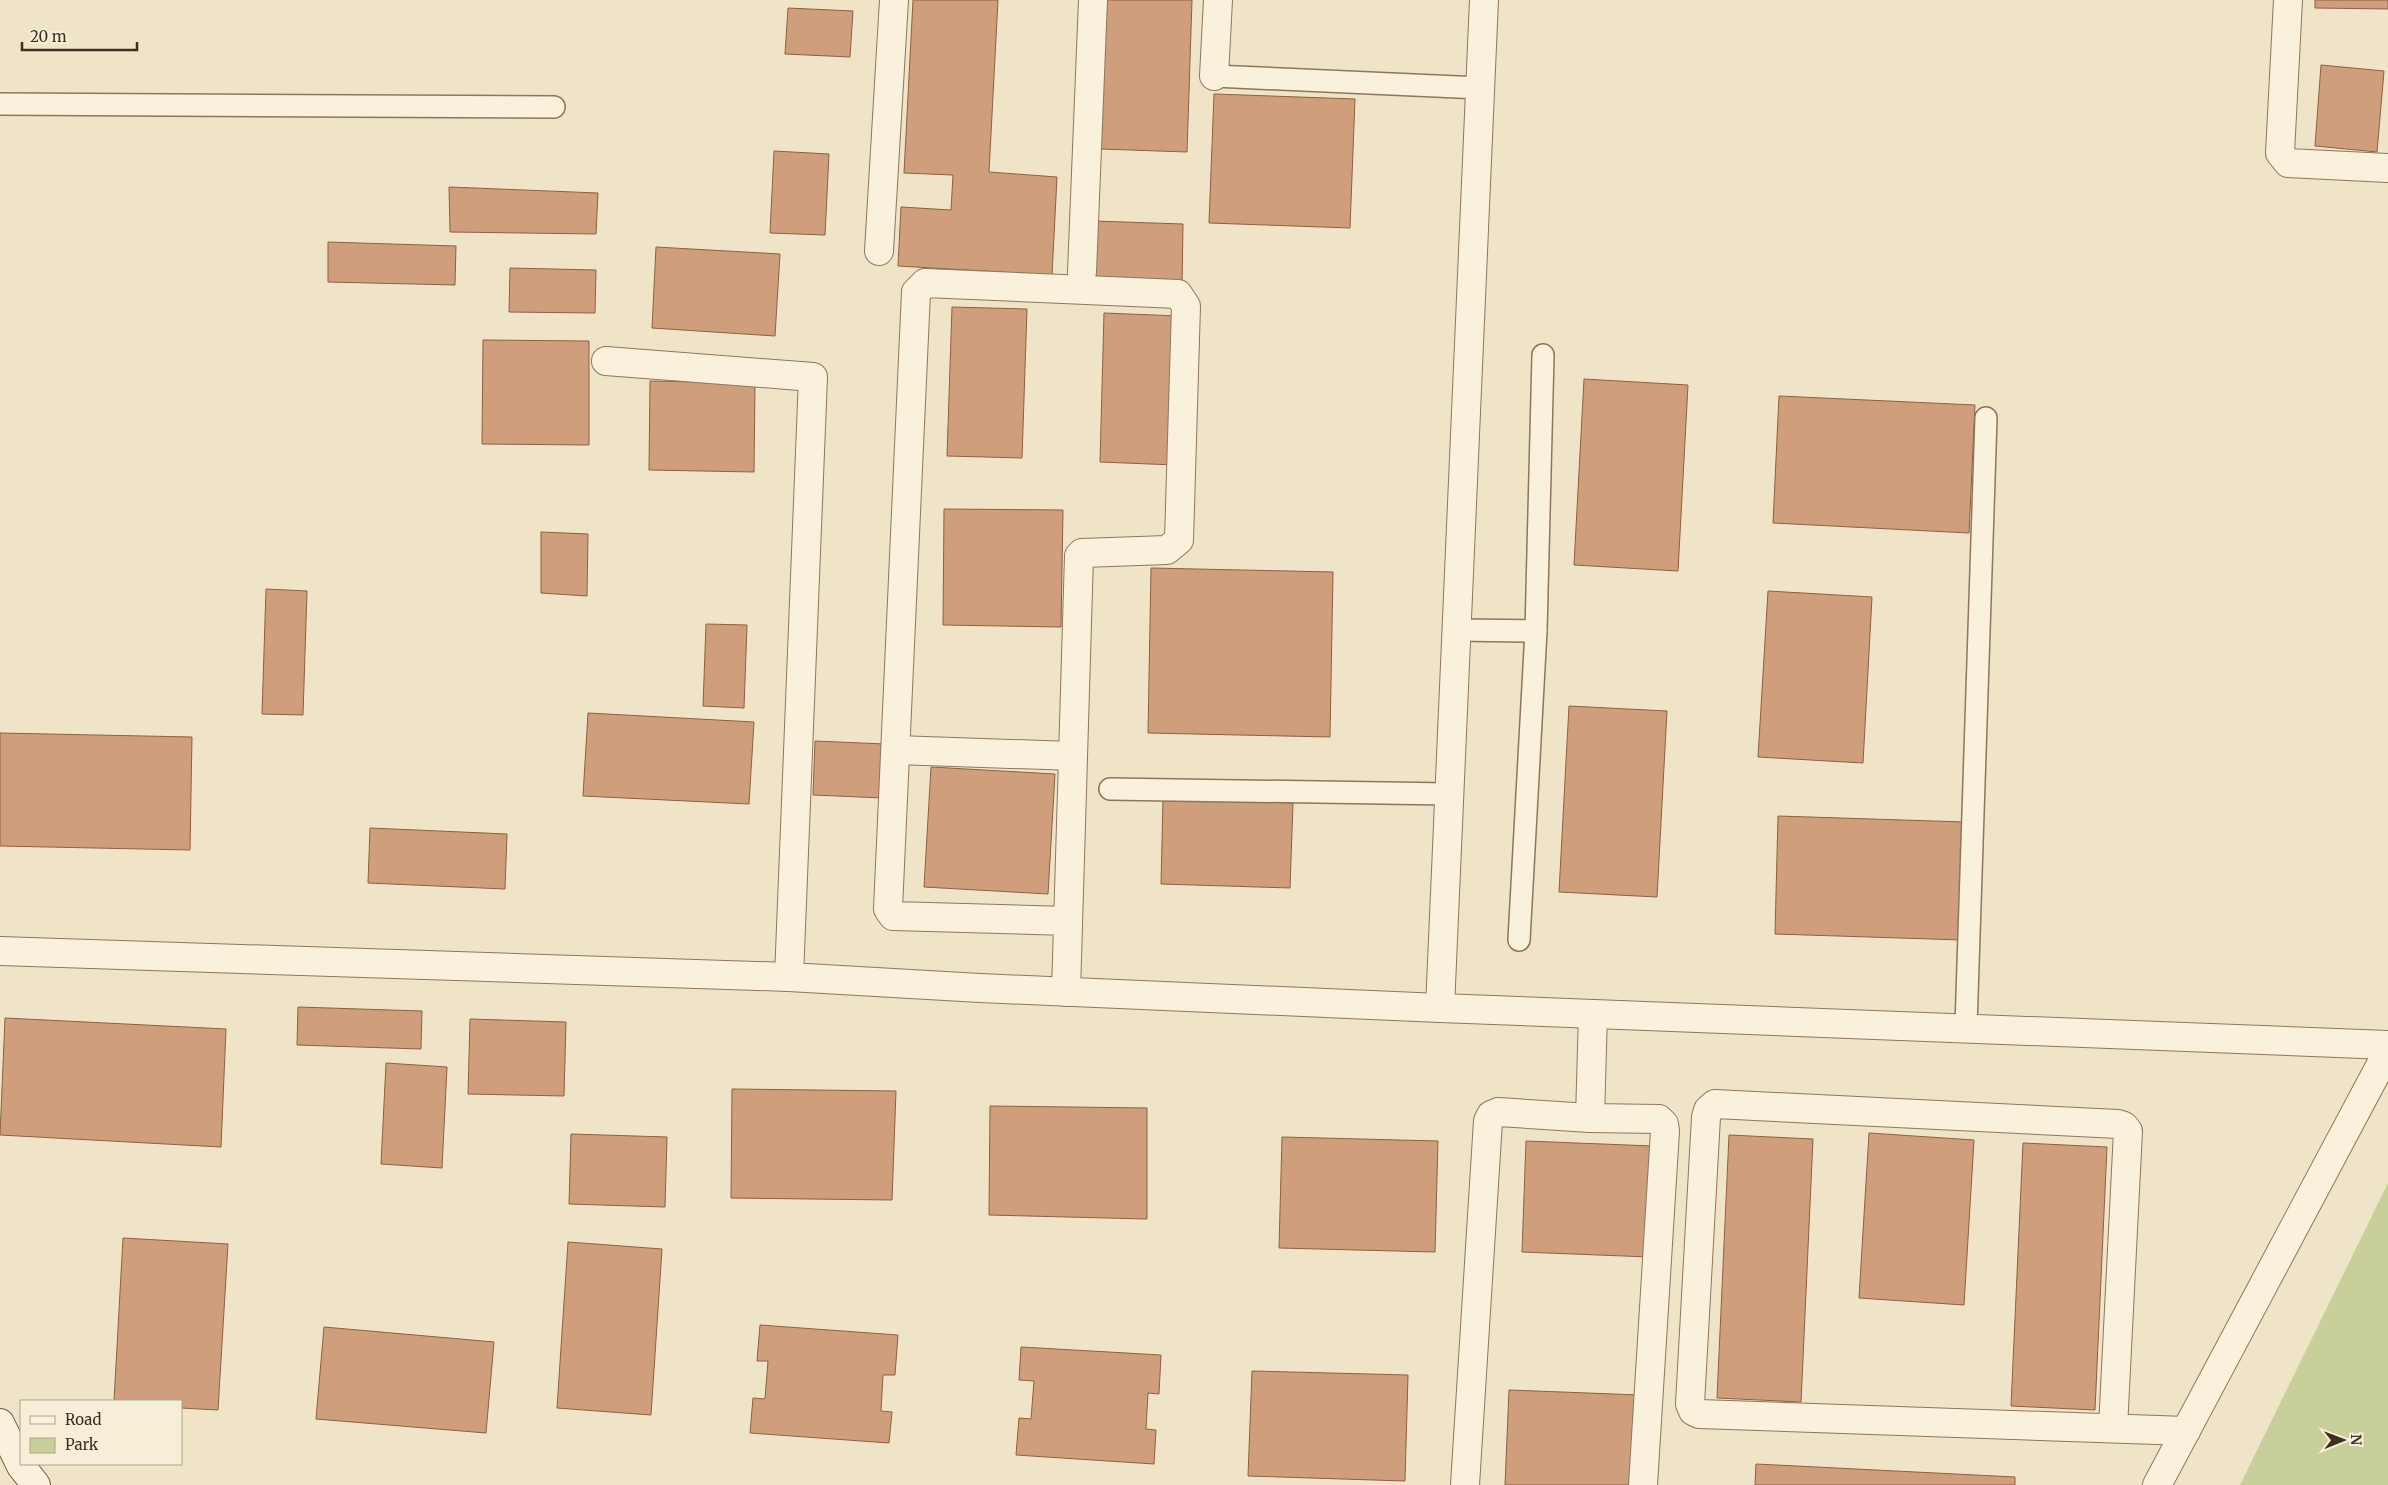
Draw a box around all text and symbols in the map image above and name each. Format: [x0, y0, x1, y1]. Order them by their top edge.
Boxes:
scale bar [22, 20, 138, 52]
text: 20 m [30, 27, 67, 46]
legend [20, 1400, 182, 1465]
text: Road [65, 1410, 101, 1429]
north arrow [2318, 1415, 2368, 1465]
text: N [2347, 1434, 2365, 1445]
text: Park [65, 1435, 99, 1454]

